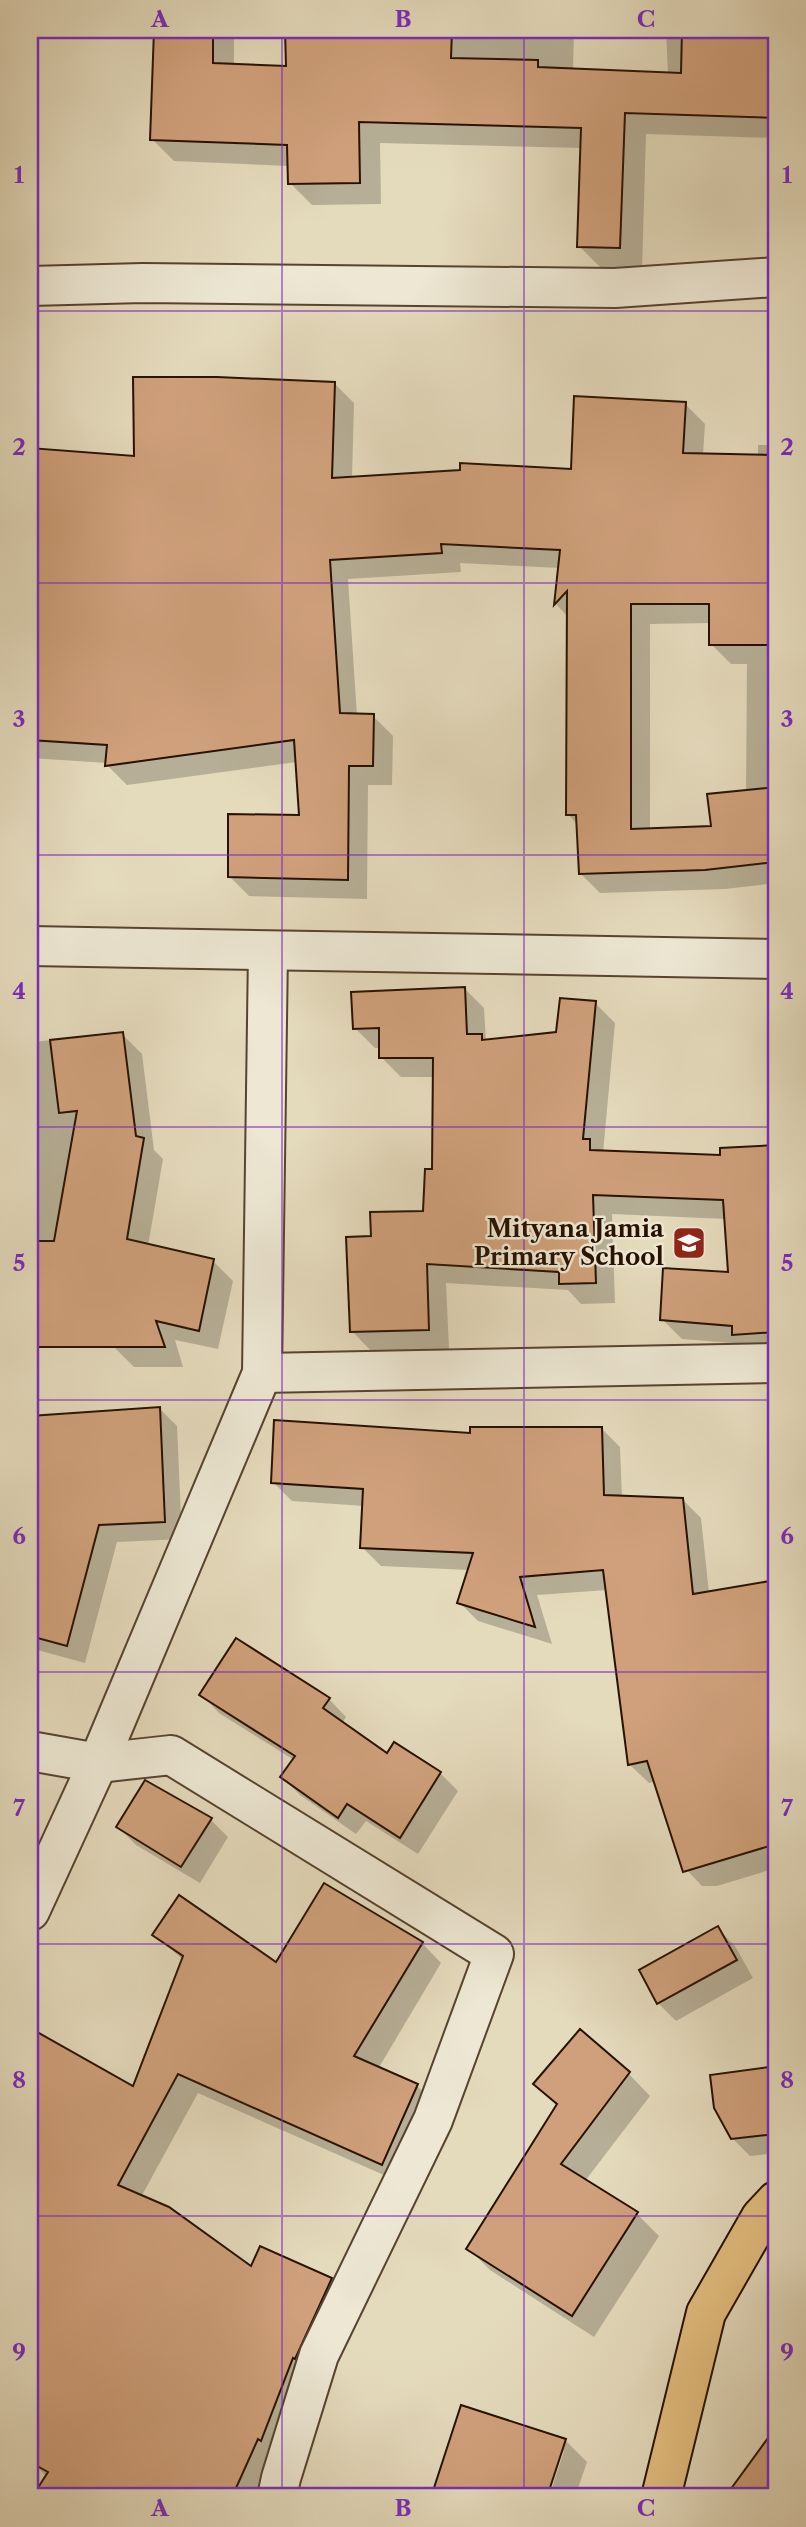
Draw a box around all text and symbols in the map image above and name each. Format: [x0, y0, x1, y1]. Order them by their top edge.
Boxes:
text: A [150, 5, 170, 33]
text: B [394, 5, 412, 33]
text: C [637, 5, 655, 33]
text: 1 [14, 161, 25, 189]
text: 1 [782, 161, 793, 189]
text: 2 [12, 433, 26, 461]
text: 2 [780, 433, 794, 461]
text: 3 [13, 705, 26, 733]
text: 3 [781, 705, 794, 733]
text: 4 [12, 977, 26, 1005]
text: 4 [780, 977, 794, 1005]
place label: Mityana Jamia Primary School [474, 1214, 665, 1271]
school or university icon: Mityana Jamia Primary School [670, 1224, 708, 1262]
text: 5 [13, 1249, 25, 1277]
text: 5 [781, 1249, 793, 1277]
text: 6 [12, 1522, 26, 1550]
text: 6 [780, 1522, 794, 1550]
text: 7 [13, 1794, 25, 1822]
text: 7 [781, 1794, 793, 1822]
text: 8 [12, 2066, 26, 2094]
text: 8 [780, 2066, 794, 2094]
text: 9 [12, 2338, 26, 2366]
text: 9 [780, 2338, 794, 2366]
text: A [150, 2494, 170, 2522]
text: B [394, 2494, 412, 2522]
text: C [637, 2494, 655, 2522]

